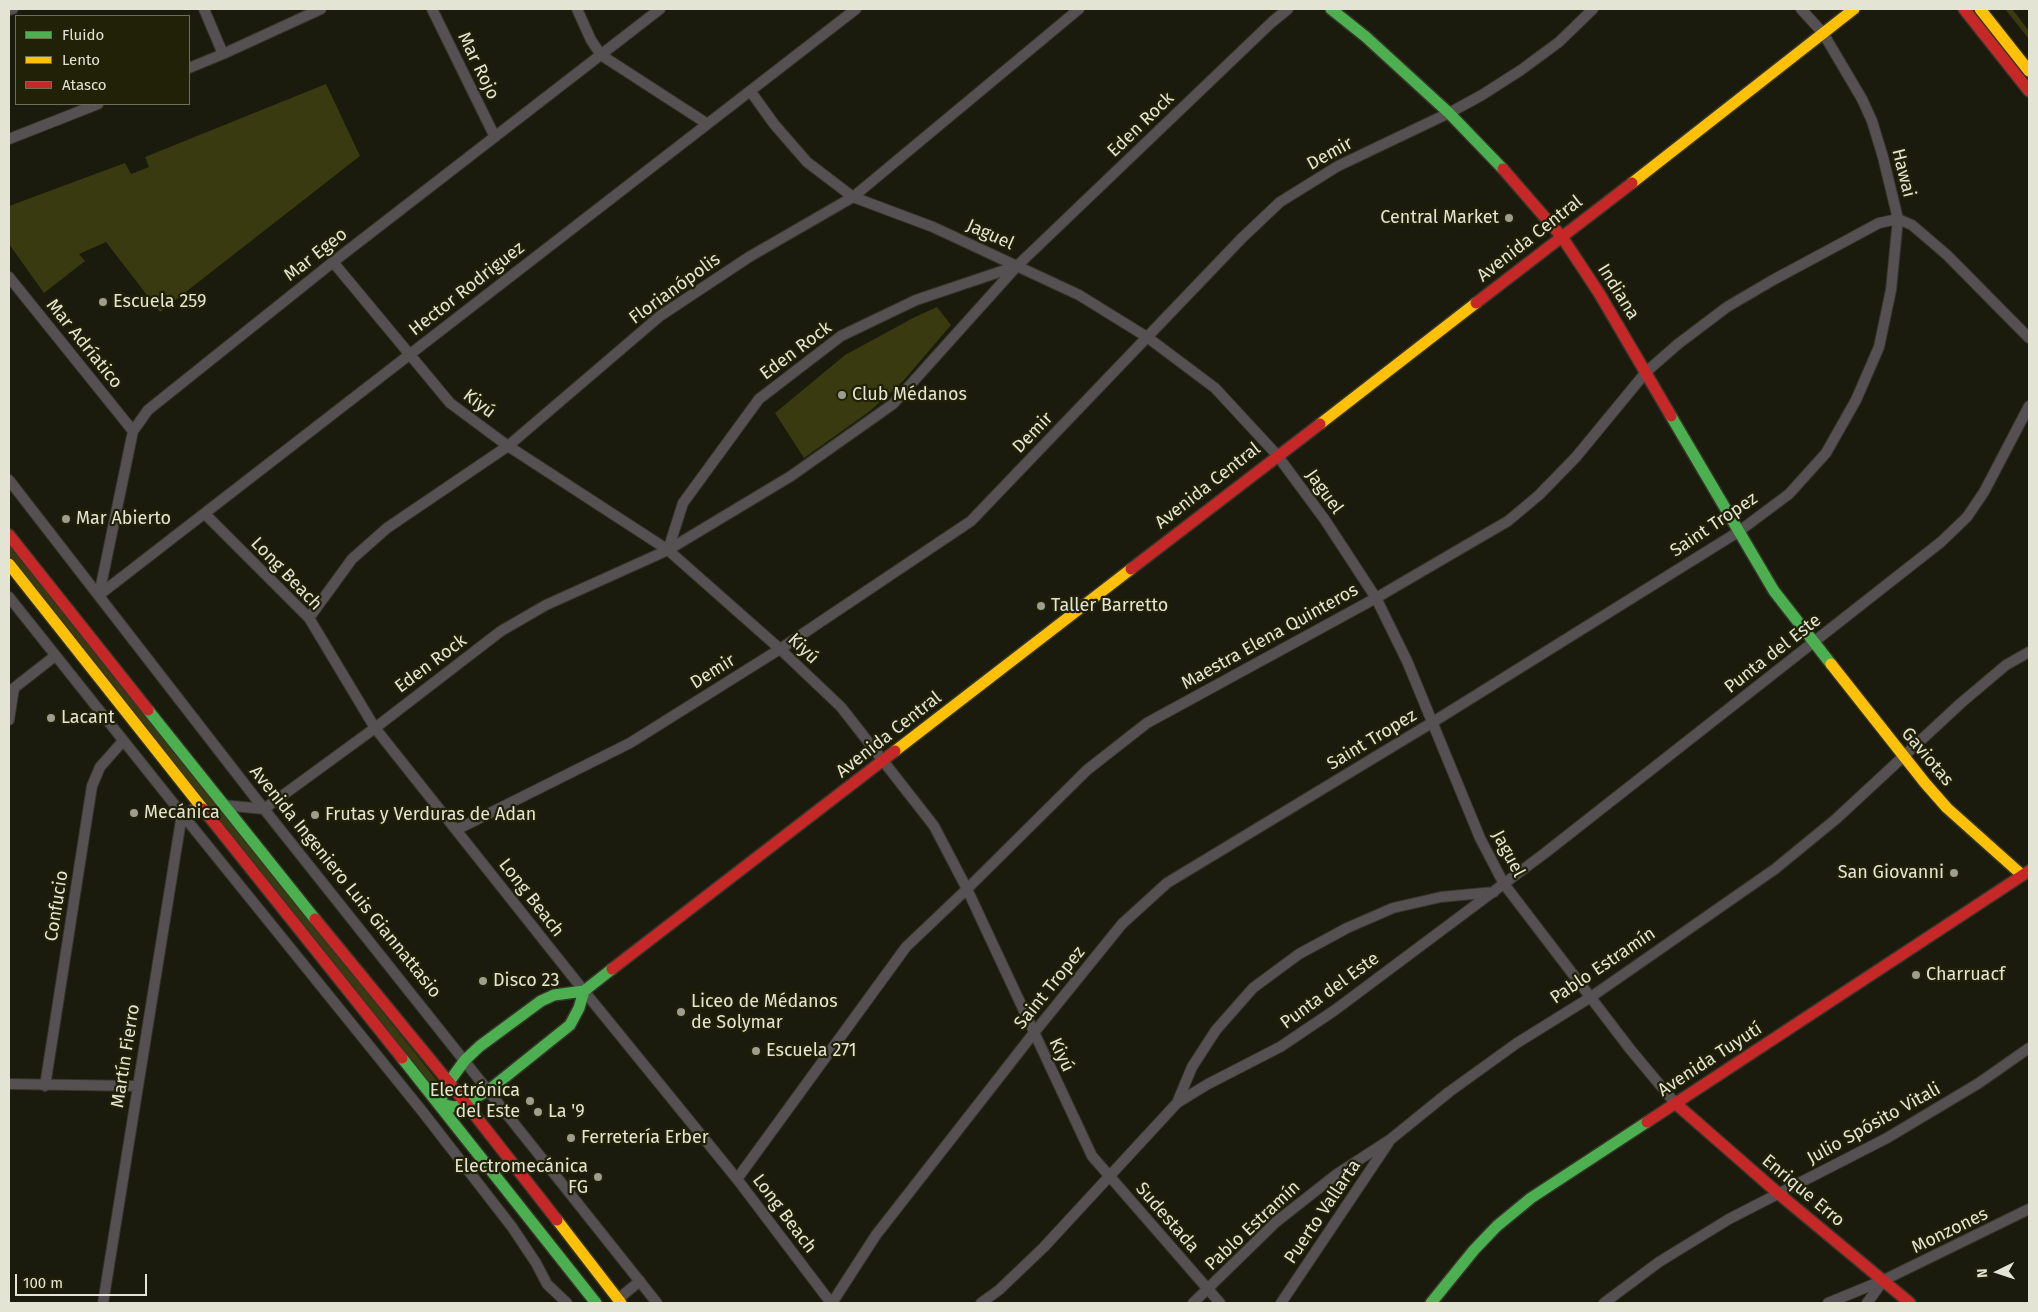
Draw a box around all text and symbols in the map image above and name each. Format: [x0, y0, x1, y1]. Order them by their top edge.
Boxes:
legend [15, 15, 190, 105]
text: Fluido [62, 26, 104, 44]
street label: Mar Rojo [452, 29, 504, 103]
text: Lento [62, 51, 100, 69]
text: Atasco [62, 76, 107, 94]
street label: Eden Rock [1103, 88, 1179, 162]
street label: Demir [1303, 133, 1357, 175]
street label: Hawai [1887, 146, 1919, 200]
street label: Avenida Central [1473, 191, 1587, 287]
place label: Central Market [1380, 207, 1499, 229]
marker: Central Market [1503, 212, 1515, 224]
street label: Jaguel [963, 215, 1017, 255]
street label: Mar Egeo [280, 224, 352, 286]
street label: Hector Rodriguez [405, 237, 529, 341]
street label: Florianópolis [625, 249, 725, 329]
street label: Indiana [1592, 260, 1644, 324]
place label: Escuela 259 [113, 291, 207, 313]
street label: Mar Adríatico [41, 295, 127, 393]
marker: Escuela 259 [97, 296, 109, 308]
street label: Eden Rock [756, 317, 836, 385]
place label: Club Médanos [852, 384, 967, 406]
street label: Kiyú [459, 385, 499, 423]
marker: Club Médanos [836, 389, 848, 401]
street label: Demir [1008, 408, 1058, 458]
street label: Avenida Central [1151, 438, 1265, 534]
street label: Jaguel [1301, 465, 1347, 519]
street label: Saint Tropez [1666, 488, 1762, 562]
place label: Mar Abierto [76, 508, 171, 530]
marker: Mar Abierto [60, 513, 72, 525]
street label: Long Beach [246, 533, 326, 615]
street label: Maestra Elena Quinteros [1178, 579, 1362, 695]
place label: Taller Barretto [1051, 595, 1168, 617]
marker: Taller Barretto [1035, 600, 1047, 612]
street label: Punta del Este [1720, 610, 1826, 698]
street label: Kiyú [783, 629, 823, 669]
street label: Eden Rock [391, 630, 471, 698]
street label: Demir [687, 650, 739, 694]
street label: Avenida Central [832, 687, 946, 783]
street label: Saint Tropez [1323, 705, 1421, 775]
place label: Lacant [61, 707, 115, 729]
marker: Lacant [45, 712, 57, 724]
street label: Gaviotas [1896, 723, 1958, 791]
street label: Avenida Ingeniero Luis Giannattasio [244, 761, 446, 1003]
place label: Mecánica [144, 802, 220, 824]
place label: Frutas y Verduras de Adan [325, 804, 536, 826]
marker: Mecánica [128, 807, 140, 819]
marker: Frutas y Verduras de Adan [309, 809, 321, 821]
street label: Jaguel [1487, 827, 1529, 881]
street label: Long Beach [494, 855, 568, 941]
place label: San Giovanni [1838, 862, 1944, 884]
marker: San Giovanni [1948, 867, 1960, 879]
street label: Confucio [41, 869, 73, 943]
street label: Pablo Estramín [1546, 923, 1660, 1009]
street label: Saint Tropez [1010, 942, 1090, 1034]
street label: Punta del Este [1277, 948, 1383, 1034]
place label: Charruacf [1926, 964, 2005, 986]
marker: Charruacf [1910, 969, 1922, 981]
place label: Disco 23 [493, 970, 559, 992]
marker: Disco 23 [477, 975, 489, 987]
place label: Liceo de Médanos de Solymar [691, 991, 838, 1034]
street label: Martín Fierro [107, 1003, 145, 1109]
marker: Liceo de Médanos de Solymar [675, 1006, 687, 1018]
street label: Avenida Tuyutí [1654, 1018, 1766, 1102]
street label: Kiyú [1044, 1035, 1078, 1075]
place label: Escuela 271 [766, 1040, 857, 1062]
marker: Escuela 271 [750, 1045, 762, 1057]
street label: Julio Spósito Vitali [1804, 1078, 1944, 1170]
place label: Electrónica del Este [430, 1080, 520, 1122]
marker: Electrónica del Este [524, 1095, 536, 1107]
place label: La '9 [548, 1101, 585, 1123]
marker: La '9 [532, 1106, 544, 1118]
place label: Ferretería Erber [581, 1127, 709, 1149]
marker: Ferretería Erber [565, 1132, 577, 1144]
street label: Enrique Erro [1757, 1150, 1849, 1232]
place label: Electromecánica FG [454, 1156, 588, 1198]
street label: Puerto Vallarta [1280, 1156, 1366, 1268]
street label: Long Beach [747, 1170, 821, 1258]
marker: Electromecánica FG [592, 1171, 604, 1183]
street label: Pablo Estramín [1201, 1176, 1305, 1276]
street label: Sudestada [1131, 1178, 1203, 1258]
street label: Monzones [1908, 1203, 1992, 1259]
north arrow [1973, 1247, 2023, 1297]
scale bar [18, 1264, 150, 1296]
text: N [1974, 1268, 1991, 1278]
text: 100 m [23, 1274, 63, 1292]

